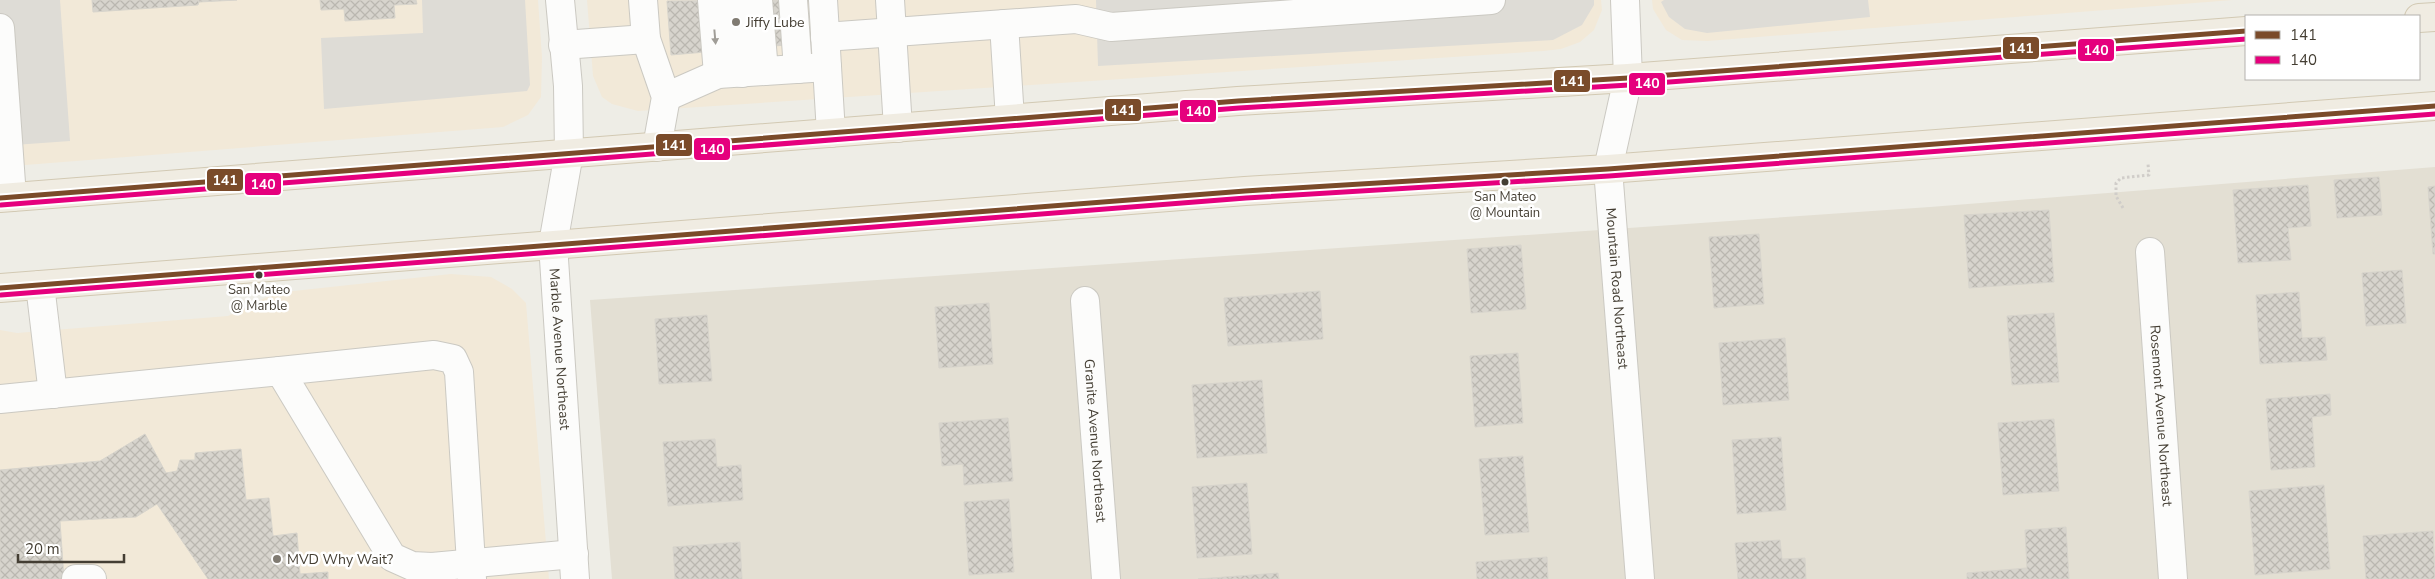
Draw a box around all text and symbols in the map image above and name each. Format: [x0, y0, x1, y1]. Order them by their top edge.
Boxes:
place label: Jiffy Lube [745, 13, 805, 32]
legend [2245, 15, 2420, 80]
marker: Jiffy Lube [730, 16, 742, 28]
text: 141 [2290, 25, 2317, 45]
one-way arrow [711, 29, 719, 45]
line badge: 141 [2002, 36, 2040, 60]
line badge: 140 [2077, 38, 2115, 62]
text: 141 [2008, 39, 2034, 58]
text: 140 [2083, 41, 2109, 60]
text: 140 [2290, 50, 2317, 70]
line badge: 141 [1553, 69, 1591, 93]
text: 141 [1559, 72, 1585, 91]
line badge: 140 [1628, 72, 1666, 96]
text: 140 [1634, 74, 1660, 93]
line badge: 141 [1104, 98, 1142, 122]
line badge: 140 [1179, 99, 1217, 123]
text: 141 [1110, 101, 1136, 120]
text: 140 [1185, 102, 1211, 121]
line badge: 141 [655, 133, 693, 157]
text: 141 [661, 136, 687, 155]
line badge: 140 [693, 137, 731, 161]
text: 140 [699, 140, 725, 159]
line badge: 141 [206, 168, 244, 192]
text: 141 [212, 171, 238, 190]
line badge: 140 [244, 172, 282, 196]
text: 140 [250, 175, 276, 194]
marker: San Mateo @ Mountain [1500, 177, 1510, 187]
place label: San Mateo @ Mountain [1470, 188, 1540, 222]
street label: Mountain Road Northeast [1602, 207, 1633, 370]
street label: Marble Avenue Northeast [545, 268, 575, 430]
marker: San Mateo @ Marble [254, 270, 264, 280]
place label: San Mateo @ Marble [228, 281, 290, 315]
street label: Rosemont Avenue Northeast [2146, 324, 2177, 507]
street label: Granite Avenue Northeast [1080, 358, 1111, 523]
scale bar [18, 532, 124, 564]
text: 20 m [25, 539, 60, 559]
place label: MVD Why Wait? [287, 550, 393, 569]
marker: MVD Why Wait? [271, 553, 283, 565]

